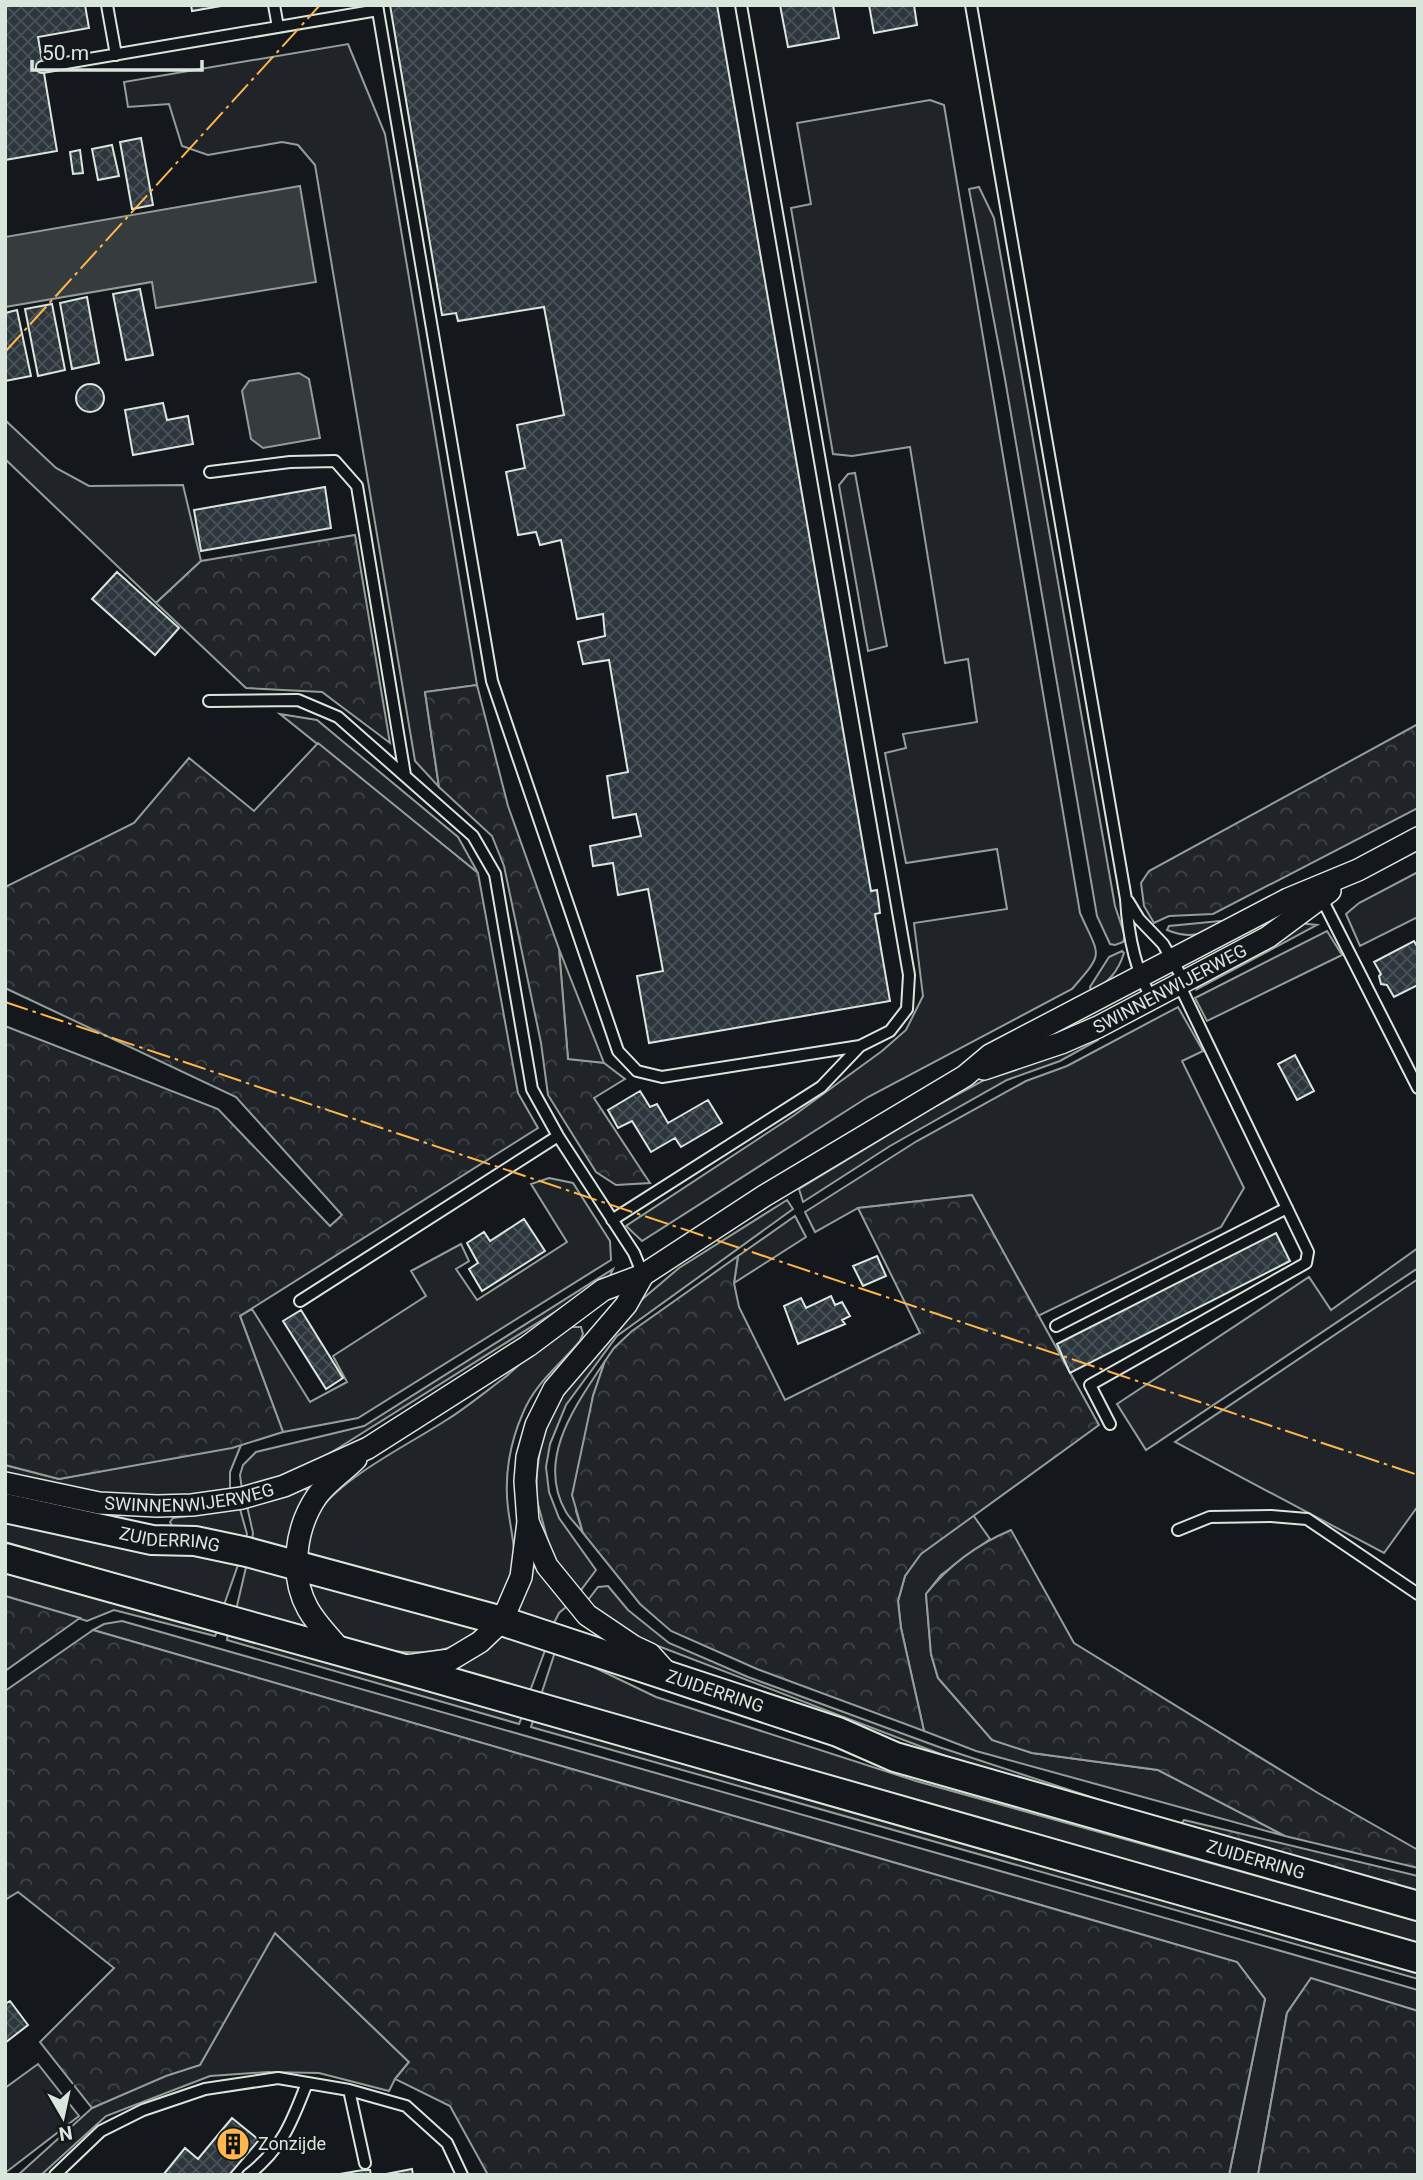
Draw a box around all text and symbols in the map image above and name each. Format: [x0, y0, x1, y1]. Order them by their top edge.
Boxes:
scale bar [32, 28, 201, 72]
text: 50 m [42, 41, 89, 65]
street label: SWINNENWIJERWEG [1089, 939, 1250, 1038]
street label: SWINNENWIJERWEG [104, 1478, 276, 1516]
street label: ZUIDERRING [117, 1522, 222, 1556]
street label: ZUIDERRING [664, 1665, 767, 1717]
street label: ZUIDERRING [1204, 1835, 1308, 1883]
north arrow [28, 2082, 98, 2152]
text: N [57, 2121, 74, 2146]
building icon: Zonzijde [214, 2125, 252, 2163]
place label: Zonzijde [258, 2133, 326, 2154]

